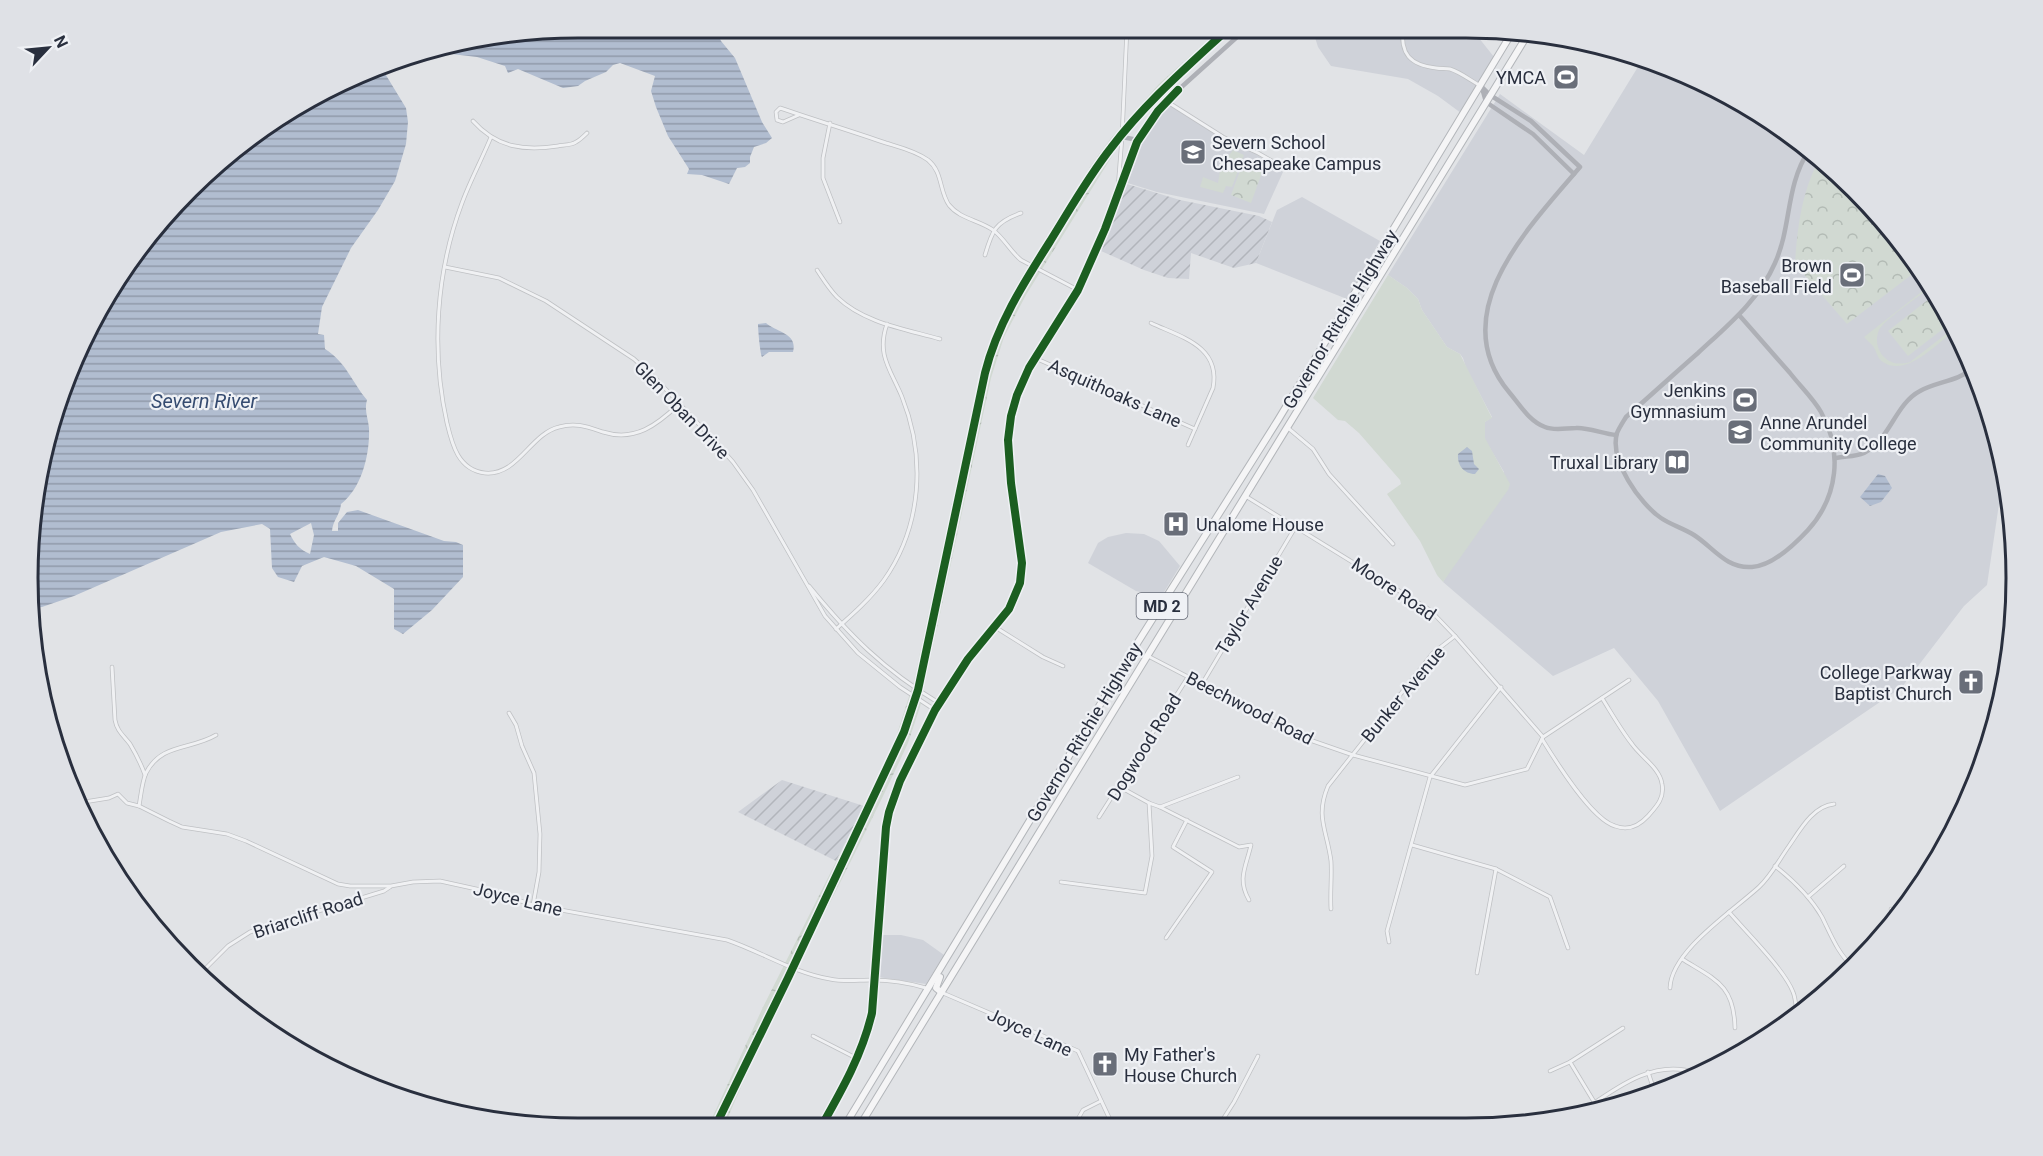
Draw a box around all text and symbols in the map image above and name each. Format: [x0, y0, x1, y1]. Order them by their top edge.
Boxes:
north arrow [18, 18, 78, 78]
text: N [50, 32, 72, 51]
sports icon: YMCA [1551, 62, 1581, 92]
place label: YMCA [1496, 67, 1546, 88]
place label: Severn School Chesapeake Campus [1212, 132, 1381, 174]
school or university icon: Severn School Chesapeake Campus [1178, 137, 1208, 167]
street label: Governor Ritchie Highway [1278, 225, 1402, 412]
place label: Brown Baseball Field [1721, 255, 1832, 297]
sports icon: Brown Baseball Field [1837, 260, 1867, 290]
street label: Asquithoaks Lane [1045, 354, 1185, 432]
street label: Glen Oban Drive [630, 357, 734, 463]
place label: Jenkins Gymnasium [1630, 380, 1726, 422]
sports icon: Jenkins Gymnasium [1730, 385, 1760, 415]
water label: Severn River [151, 389, 259, 413]
place label: Anne Arundel Community College [1760, 412, 1917, 454]
school or university icon: Anne Arundel Community College [1725, 417, 1755, 447]
library icon: Truxal Library [1662, 447, 1692, 477]
place label: Truxal Library [1550, 452, 1658, 473]
hospital icon: Unalome House [1161, 509, 1191, 539]
place label: Unalome House [1196, 514, 1324, 535]
street label: Taylor Avenue [1211, 552, 1287, 658]
street label: Moore Road [1348, 553, 1440, 625]
road number: MD 2 [1136, 593, 1188, 619]
street label: Governor Ritchie Highway [1022, 638, 1146, 825]
street label: Bunker Avenue [1357, 642, 1449, 746]
place label: College Parkway Baptist Church [1820, 662, 1952, 704]
street label: Beechwood Road [1183, 667, 1317, 749]
church icon: College Parkway Baptist Church [1956, 667, 1986, 697]
street label: Dogwood Road [1103, 690, 1185, 804]
street label: Joyce Lane [471, 878, 565, 920]
street label: Briarcliff Road [251, 887, 365, 943]
street label: Joyce Lane [984, 1003, 1076, 1061]
place label: My Father's House Church [1124, 1044, 1237, 1086]
church icon: My Father's House Church [1090, 1049, 1120, 1079]

